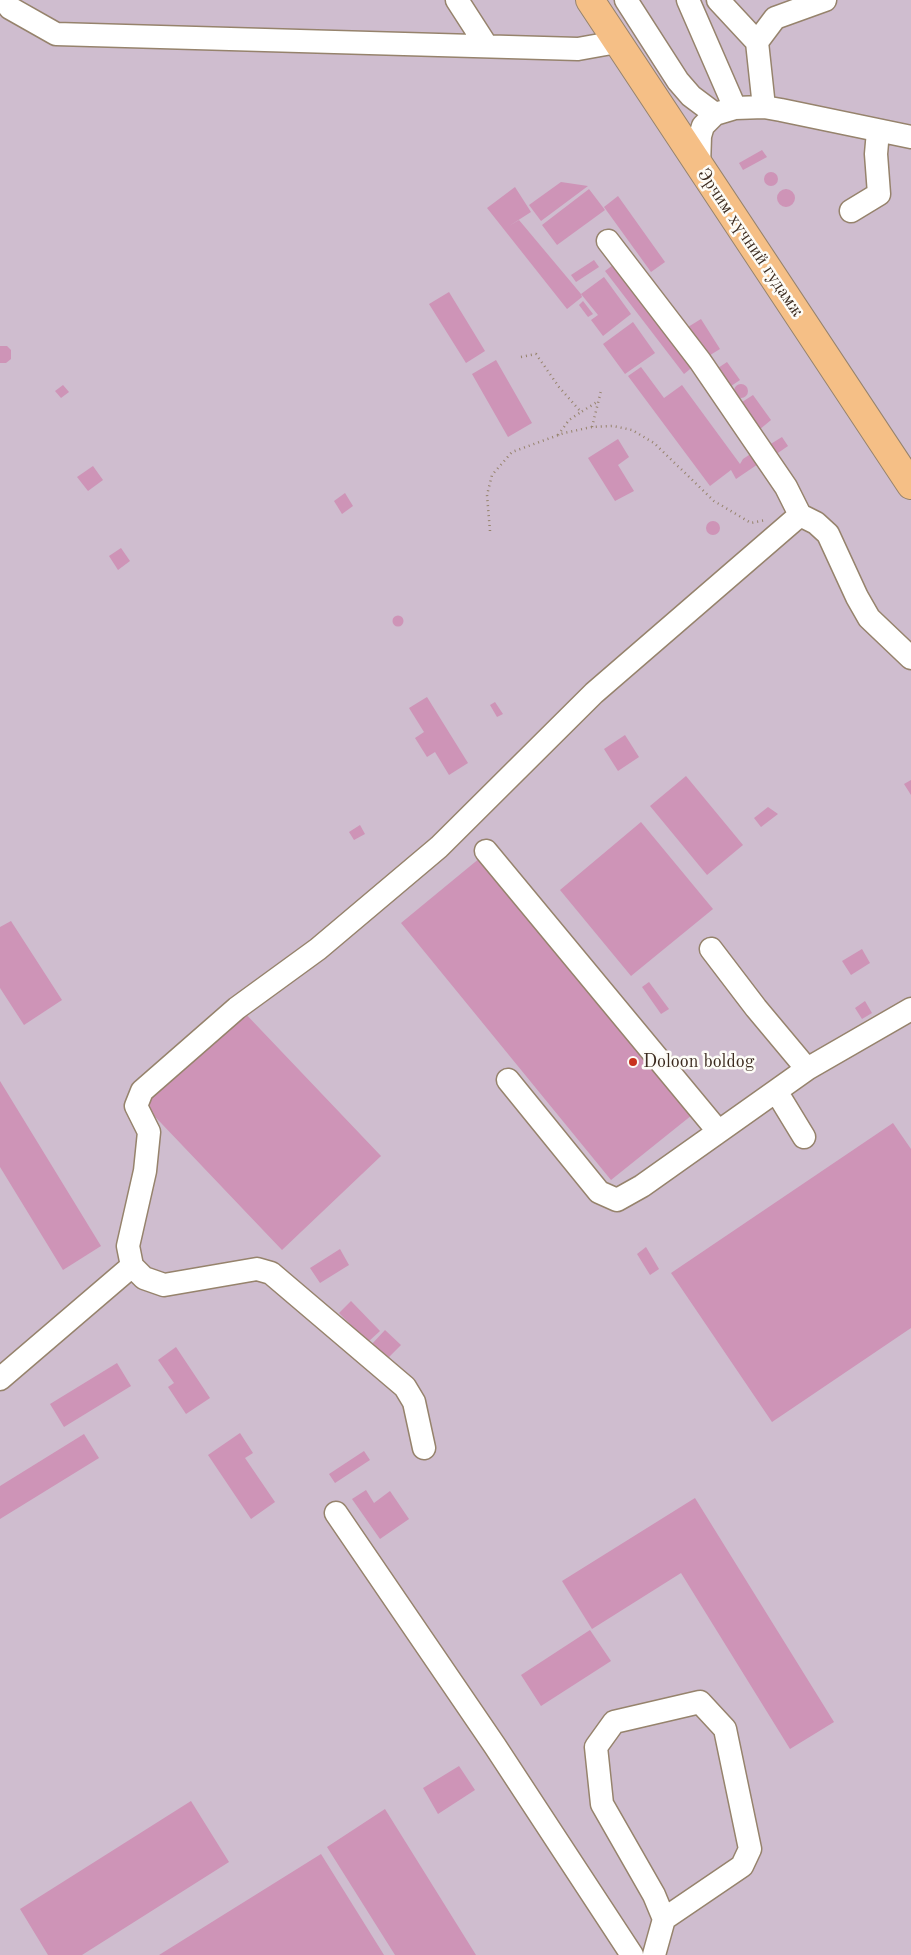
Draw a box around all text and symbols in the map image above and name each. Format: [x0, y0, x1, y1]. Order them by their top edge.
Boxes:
street label: Эрчим хүчний гудамж [692, 165, 808, 321]
place label: Doloon boldog [643, 1051, 754, 1073]
marker: Doloon boldog [627, 1056, 639, 1068]

